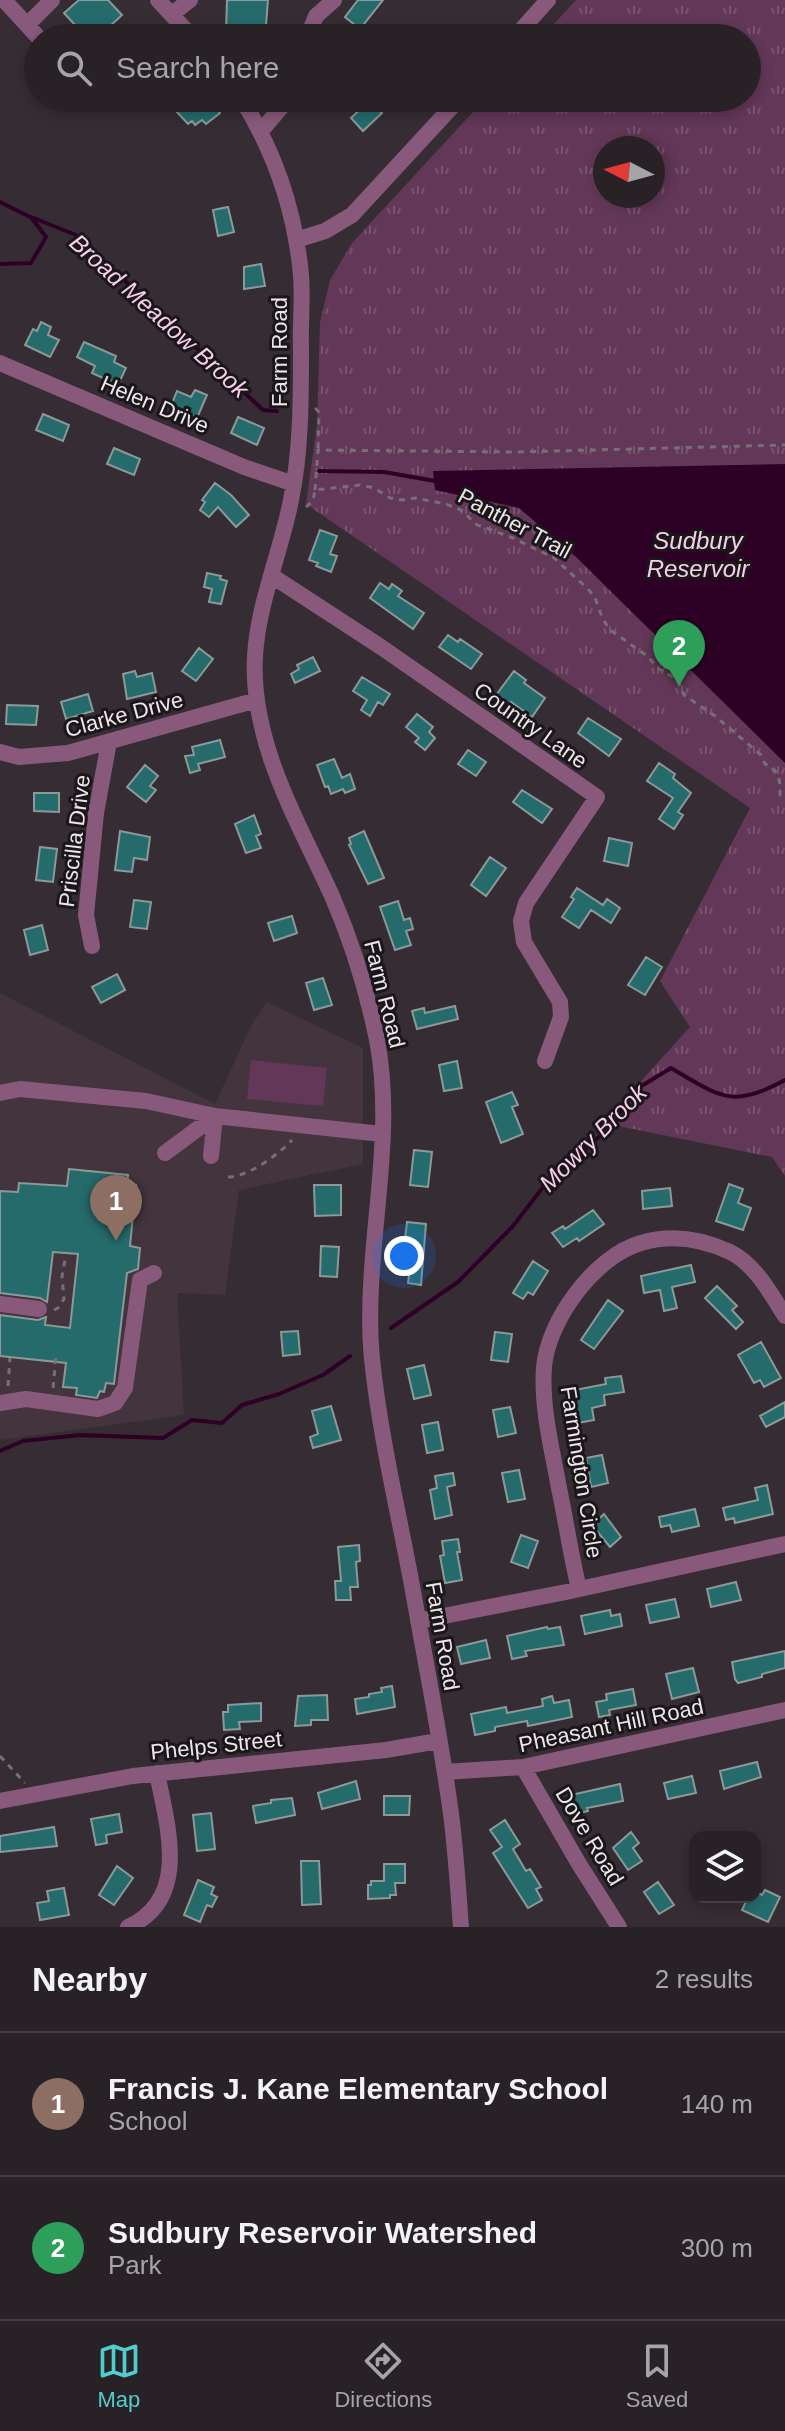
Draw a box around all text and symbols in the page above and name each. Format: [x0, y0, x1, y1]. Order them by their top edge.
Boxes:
search box [24, 24, 761, 112]
icon: search [52, 46, 96, 90]
text: Search here [116, 51, 279, 84]
north arrow [593, 136, 665, 208]
water label: Broad Meadow Brook [65, 228, 256, 404]
street label: Farm Road [267, 297, 292, 407]
street label: Helen Drive [97, 370, 213, 438]
street label: Panther Trail [454, 483, 576, 564]
water label: Sudbury Reservoir [647, 527, 750, 582]
pin: 2 [653, 620, 705, 686]
street label: Country Lane [469, 677, 592, 774]
street label: Clarke Drive [62, 687, 186, 742]
street label: Priscilla Drive [54, 773, 95, 909]
street label: Farm Road [359, 938, 410, 1051]
water label: Mowry Brook [534, 1077, 653, 1197]
pin: 1 [90, 1175, 142, 1241]
your location [384, 1236, 424, 1276]
street label: Farmington Circle [556, 1384, 607, 1560]
street label: Farm Road [421, 1580, 464, 1692]
street label: Pheasant Hill Road [516, 1694, 706, 1757]
street label: Phelps Street [149, 1726, 283, 1765]
street label: Dove Road [551, 1783, 629, 1890]
map controls [689, 1831, 761, 1903]
button: layers [689, 1831, 761, 1903]
text: Nearby [32, 1960, 147, 1998]
text: 2 results [655, 1964, 753, 1994]
text: Francis J. Kane Elementary School [108, 2072, 608, 2105]
text: 1 [51, 2089, 65, 2119]
text: 140 m [681, 2089, 753, 2119]
text: School [108, 2106, 188, 2136]
text: Sudbury Reservoir Watershed [108, 2216, 537, 2249]
text: 2 [51, 2233, 65, 2263]
text: 300 m [681, 2233, 753, 2263]
text: Park [108, 2250, 161, 2280]
tab: Map [97, 2339, 141, 2413]
tab: Directions [334, 2339, 432, 2413]
tab: Saved [626, 2339, 688, 2413]

